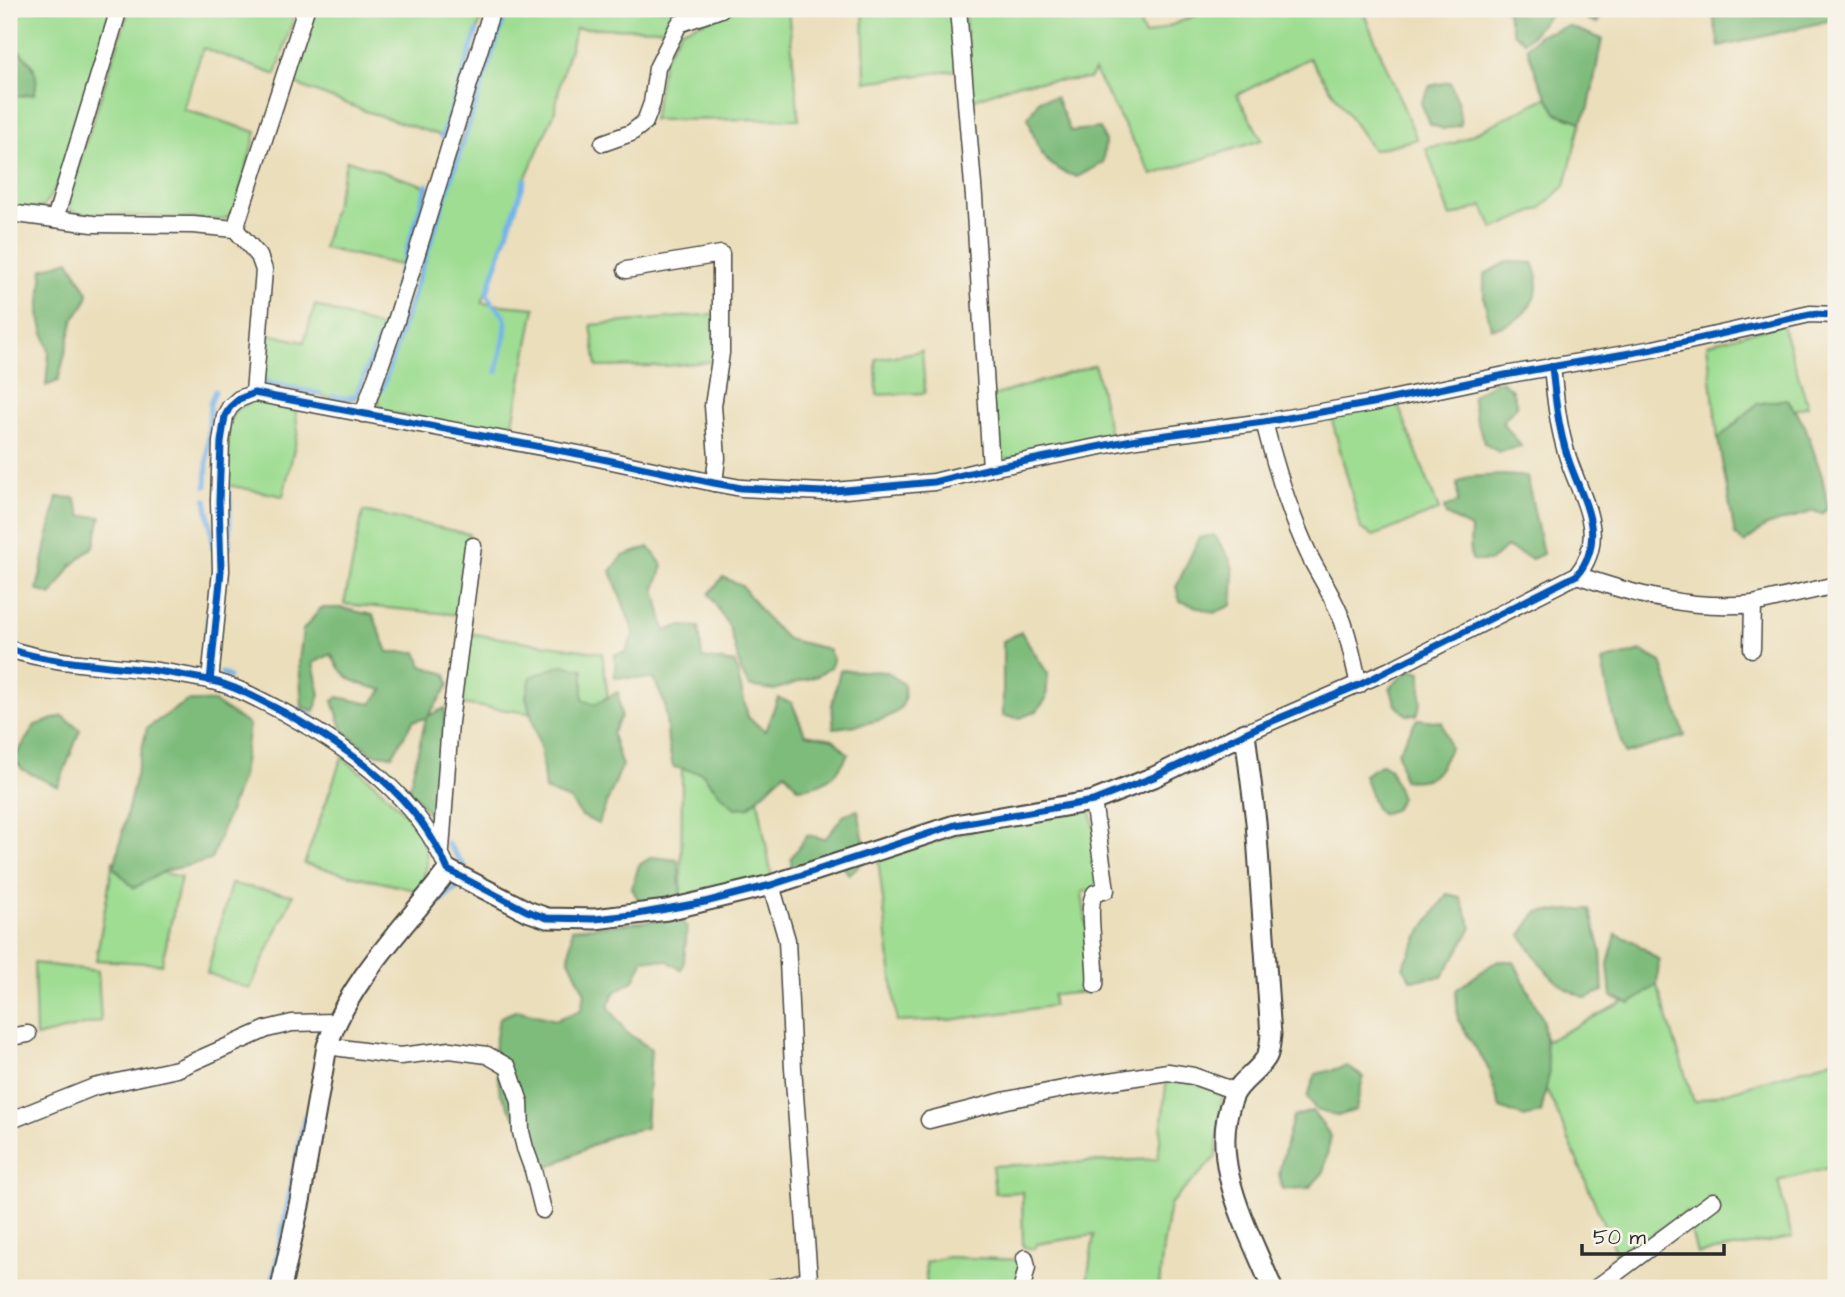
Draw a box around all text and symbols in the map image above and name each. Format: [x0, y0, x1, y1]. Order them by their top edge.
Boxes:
scale bar [1582, 1213, 1724, 1257]
text: 50 m [1593, 1223, 1647, 1252]

